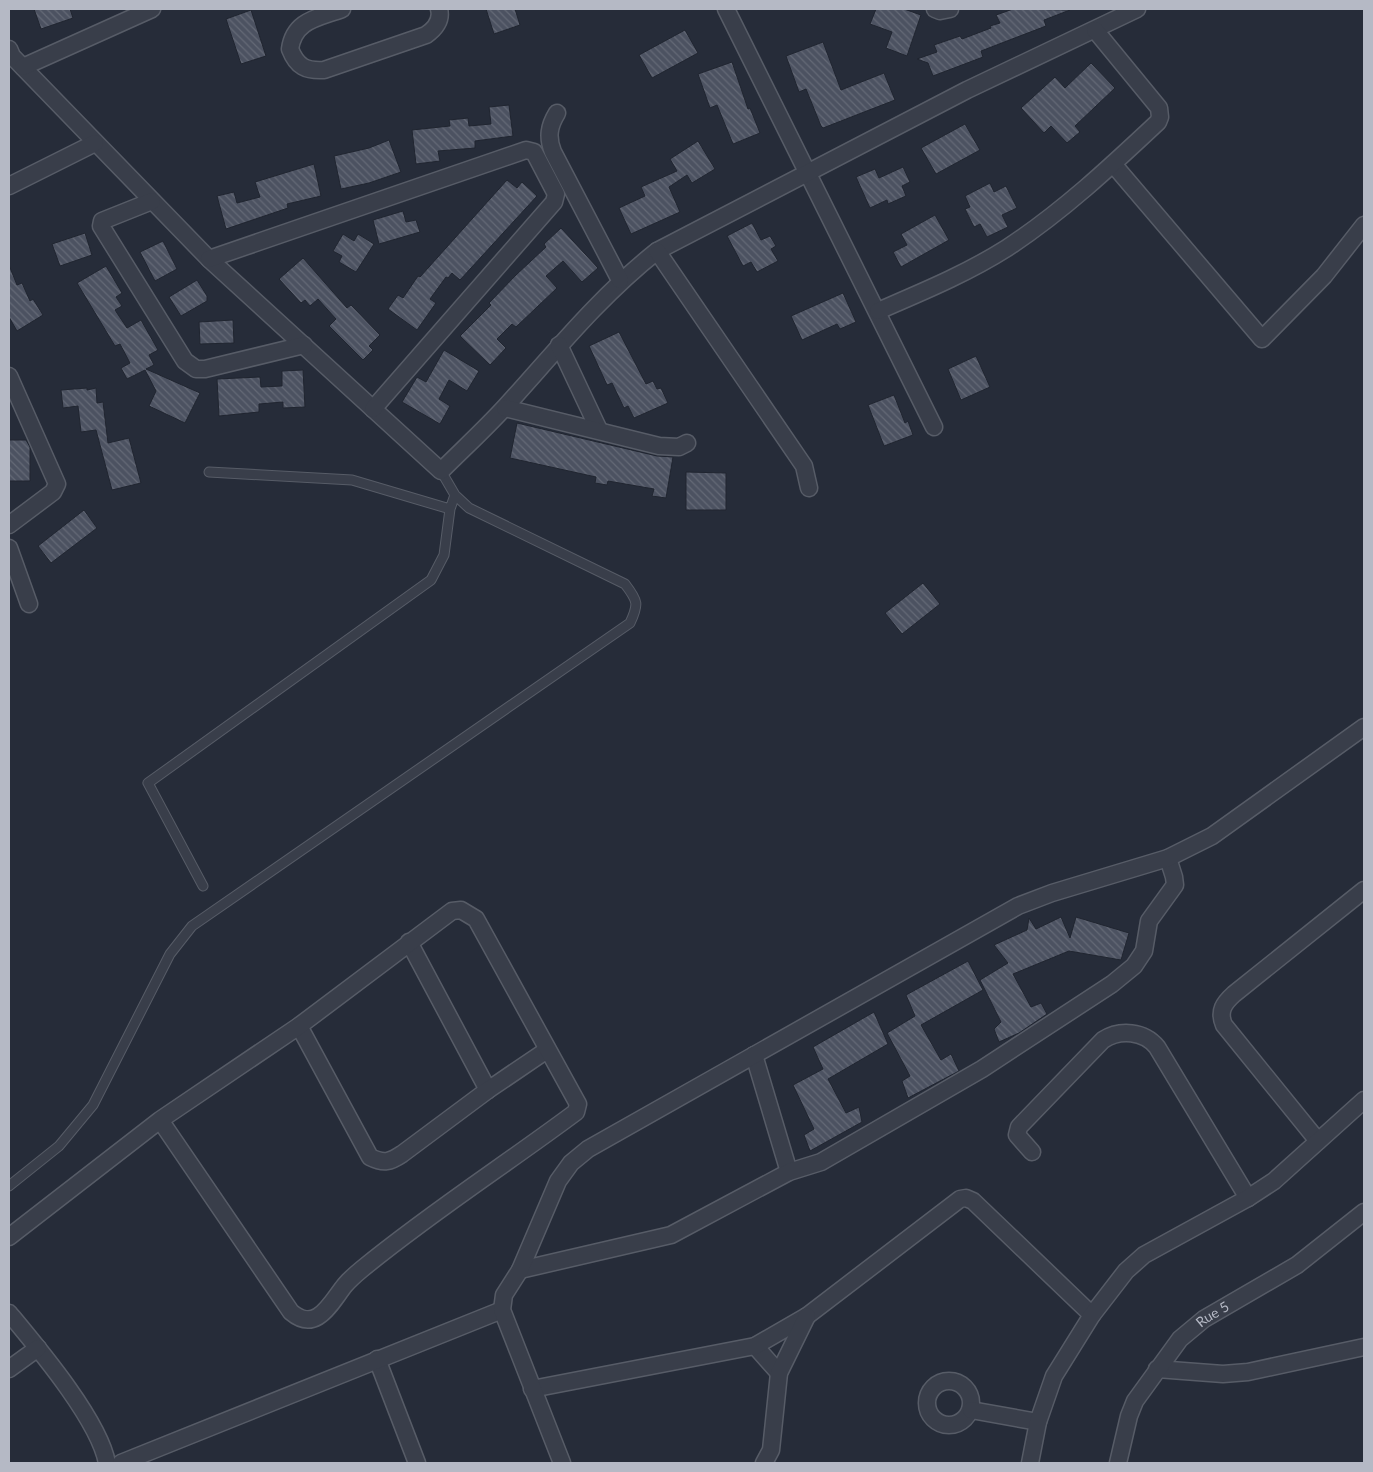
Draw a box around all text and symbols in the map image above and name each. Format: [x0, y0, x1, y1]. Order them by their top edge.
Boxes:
street label: Rue 5 [1192, 1297, 1232, 1330]

